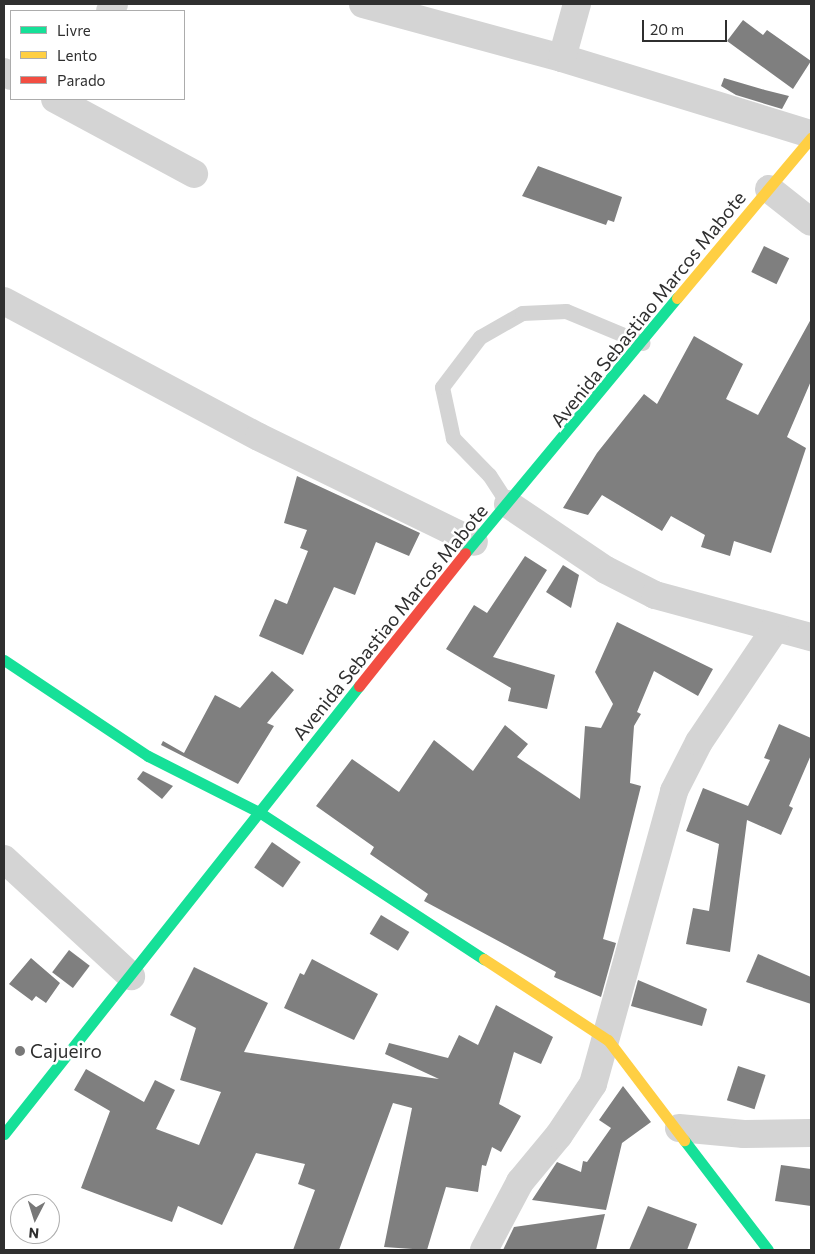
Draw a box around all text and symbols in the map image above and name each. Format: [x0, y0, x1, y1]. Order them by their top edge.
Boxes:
legend [10, 10, 185, 100]
scale bar [645, 10, 730, 42]
text: 20 m [650, 20, 684, 38]
text: Livre [57, 21, 91, 39]
text: Lento [57, 46, 97, 64]
text: Parado [57, 71, 106, 89]
street label: Avenida Sebastiao Marcos Mabote [546, 187, 750, 431]
street label: Avenida Sebastiao Marcos Mabote [288, 500, 492, 744]
place label: Cajueiro [30, 1040, 102, 1062]
marker: Cajueiro [14, 1045, 26, 1057]
north arrow [10, 1194, 60, 1244]
text: N [28, 1225, 40, 1242]

